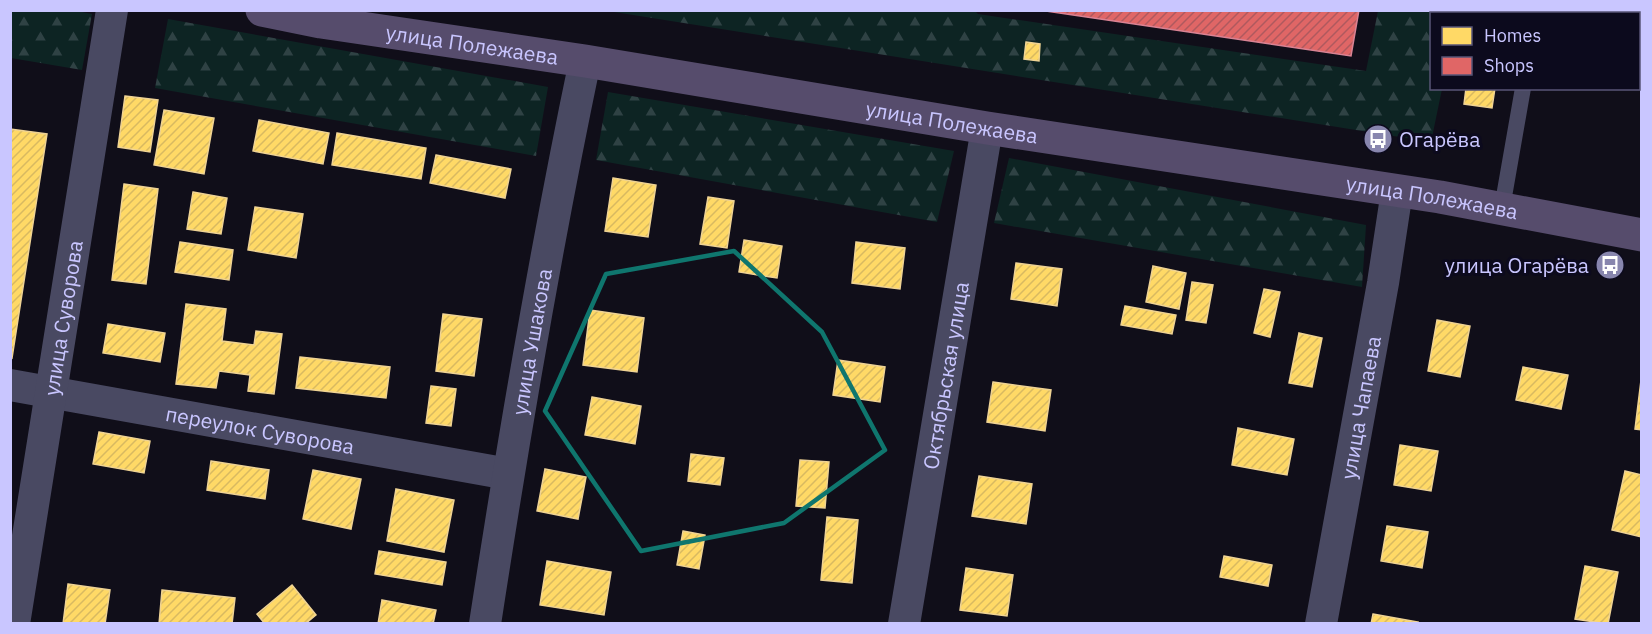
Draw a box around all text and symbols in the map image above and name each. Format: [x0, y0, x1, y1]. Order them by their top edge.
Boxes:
legend [1430, 12, 1640, 90]
street label: улица Полежаева [384, 18, 560, 71]
text: Homes [1484, 24, 1541, 47]
text: Shops [1484, 54, 1534, 77]
street label: улица Полежаева [864, 94, 1040, 150]
bus stop icon: Огарёва [1362, 123, 1394, 155]
place label: Огарёва [1399, 125, 1480, 153]
street label: улица Полежаева [1344, 169, 1520, 225]
street label: улица Суворова [37, 238, 89, 398]
bus stop icon: улица Огарёва [1594, 249, 1626, 281]
place label: улица Огарёва [1444, 251, 1589, 279]
street label: улица Ушакова [505, 266, 558, 417]
street label: Октябрьская улица [916, 279, 975, 471]
street label: улица Чапаева [1334, 333, 1387, 482]
street label: переулок Суворова [163, 399, 357, 460]

